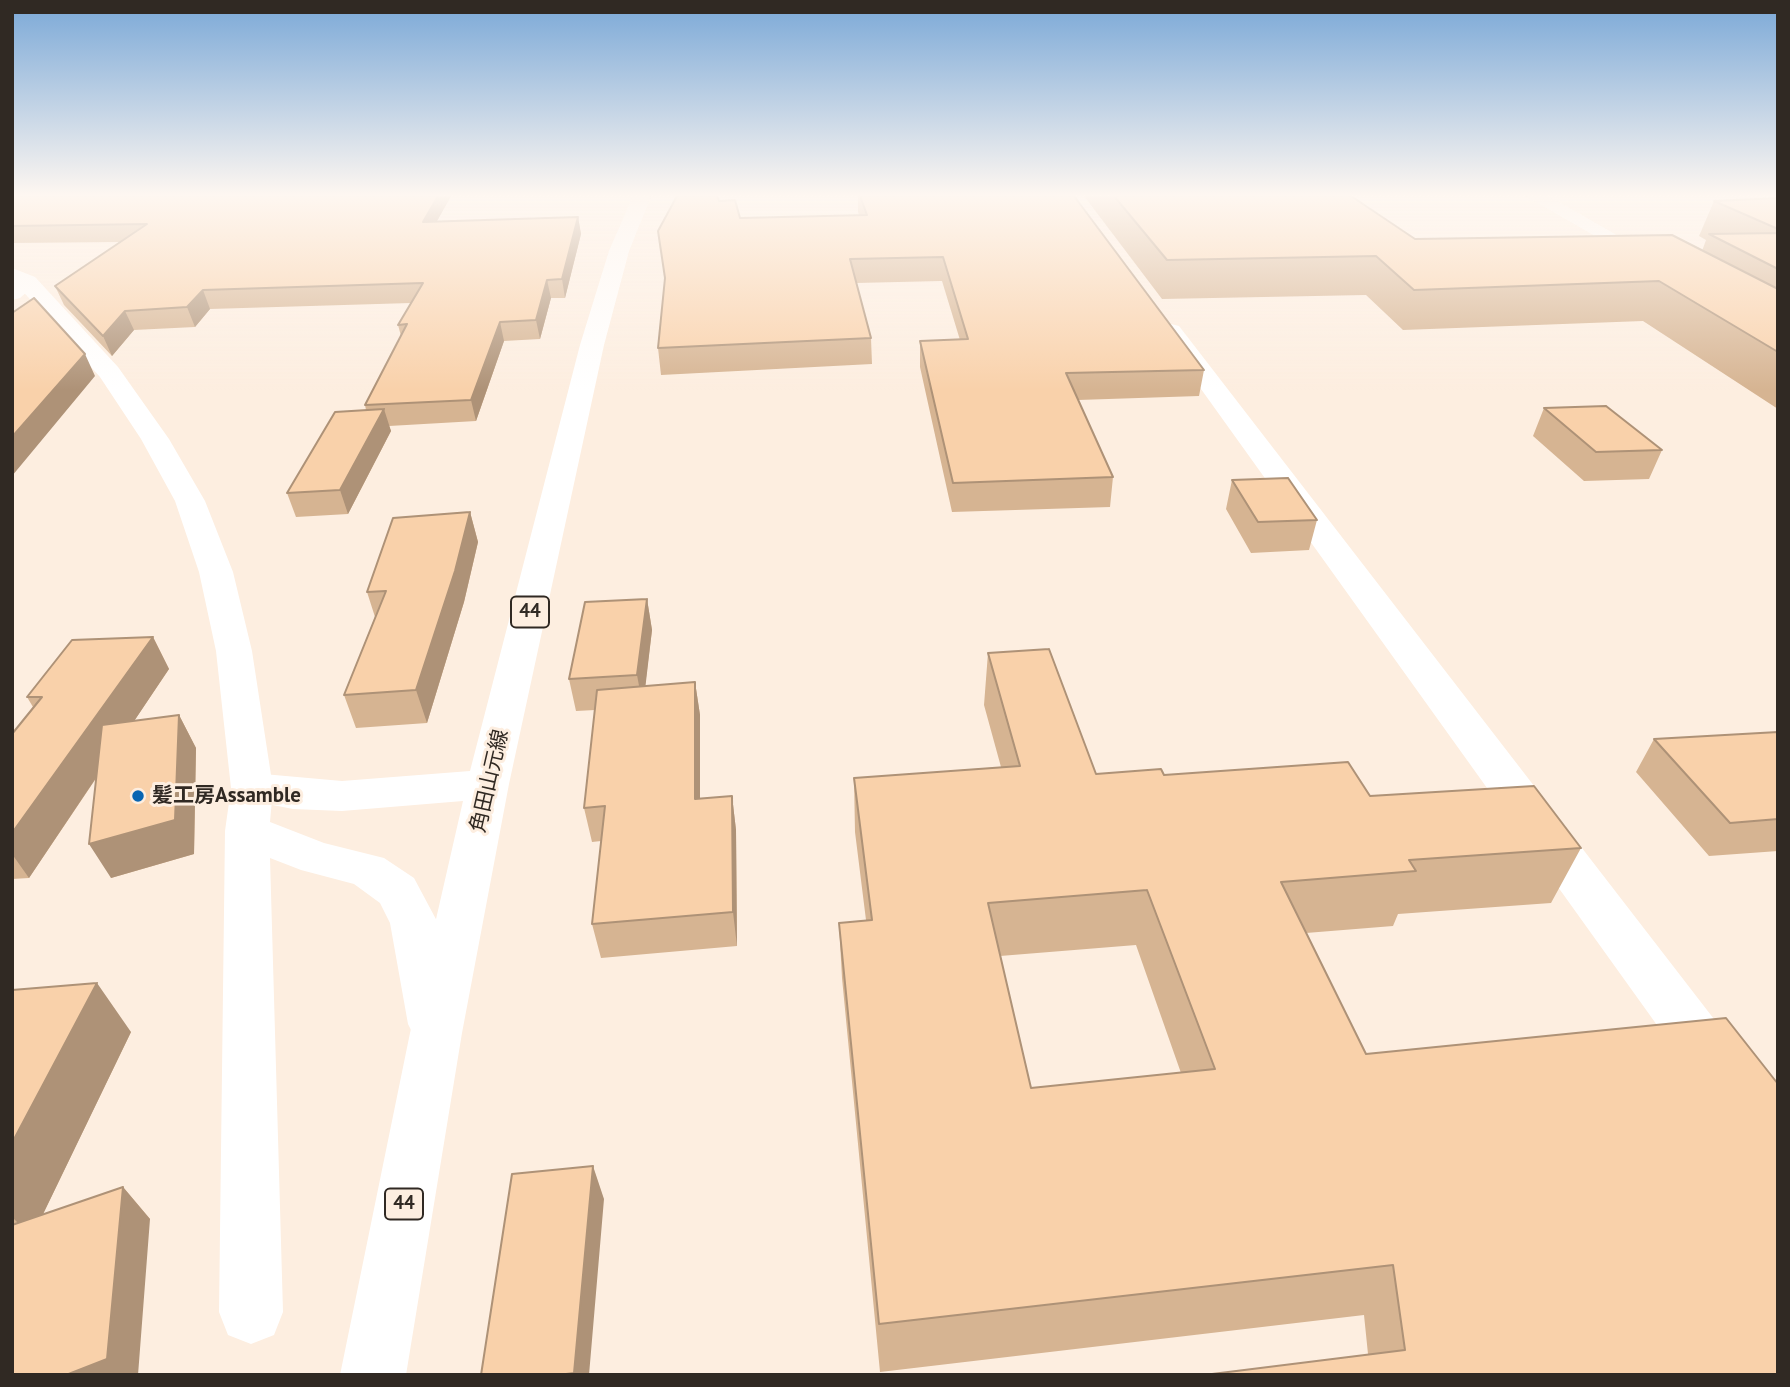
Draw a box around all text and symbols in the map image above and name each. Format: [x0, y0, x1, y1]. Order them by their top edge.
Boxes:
road number: 44 [511, 596, 549, 628]
street label: 角田山元線 [466, 727, 514, 835]
place label: 髪工房Assamble [152, 783, 301, 809]
marker: 髪工房Assamble [130, 788, 146, 804]
road number: 44 [385, 1188, 423, 1220]

